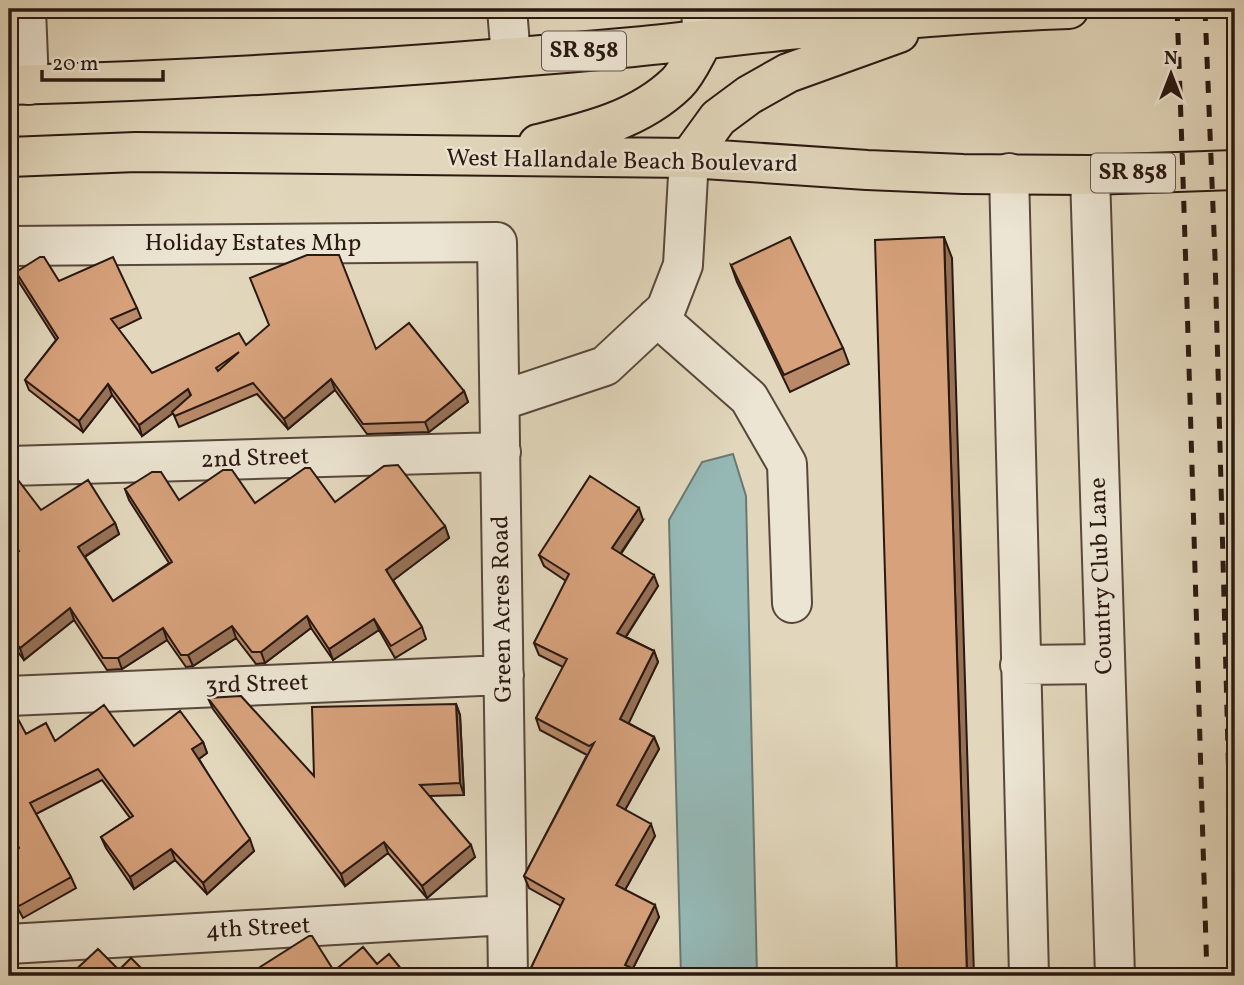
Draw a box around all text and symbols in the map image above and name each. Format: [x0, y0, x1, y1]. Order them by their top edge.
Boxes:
road number: SR 858 [542, 32, 626, 70]
scale bar [42, 38, 163, 82]
north arrow [1136, 38, 1206, 108]
text: N [1164, 46, 1178, 72]
text: 20 m [52, 50, 98, 79]
street label: West Hallandale Beach Boulevard [446, 142, 798, 182]
road number: SR 858 [1091, 154, 1175, 192]
street label: Holiday Estates Mhp [145, 227, 361, 261]
street label: 2nd Street [200, 440, 310, 478]
street label: Country Club Lane [1082, 477, 1122, 675]
street label: Green Acres Road [484, 515, 522, 703]
street label: 3rd Street [205, 666, 309, 704]
street label: 4th Street [205, 909, 311, 949]

